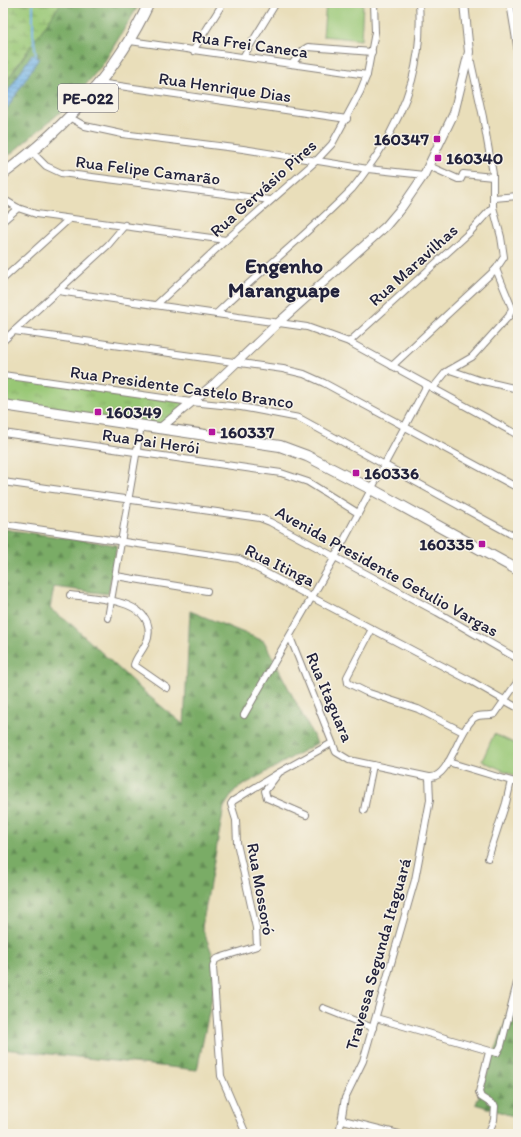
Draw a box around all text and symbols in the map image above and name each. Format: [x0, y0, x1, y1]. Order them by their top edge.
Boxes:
street label: Rua Frei Caneca [191, 26, 310, 62]
street label: Rua Henrique Dias [157, 68, 293, 106]
road number: PE-022 [58, 84, 118, 112]
place label: 160347 [374, 129, 430, 149]
marker: 160347 [432, 134, 442, 144]
street label: Rua Gervásio Pires [206, 135, 320, 241]
place label: 160340 [446, 148, 503, 168]
street label: Rua Felipe Camarão [75, 151, 221, 189]
marker: 160340 [433, 153, 443, 163]
street label: Rua Maravilhas [364, 220, 462, 310]
district label: Engenho Maranguape [228, 253, 340, 303]
street label: Rua Presidente Castelo Branco [69, 361, 295, 413]
place label: 160349 [106, 402, 162, 422]
marker: 160349 [93, 407, 103, 417]
place label: 160337 [220, 422, 275, 442]
street label: Rua Pai Herói [101, 424, 201, 458]
marker: 160337 [207, 427, 217, 437]
place label: 160336 [364, 463, 419, 483]
marker: 160336 [351, 468, 361, 478]
street label: Avenida Presidente Getulio Vargas [272, 501, 502, 641]
place label: 160335 [419, 534, 474, 554]
street label: Rua Itinga [242, 539, 318, 591]
marker: 160335 [477, 539, 487, 549]
street label: Rua Itaguara [302, 649, 358, 745]
street label: Rua Mossoró [243, 841, 279, 937]
street label: Travessa Segunda Itaguará [341, 855, 415, 1052]

